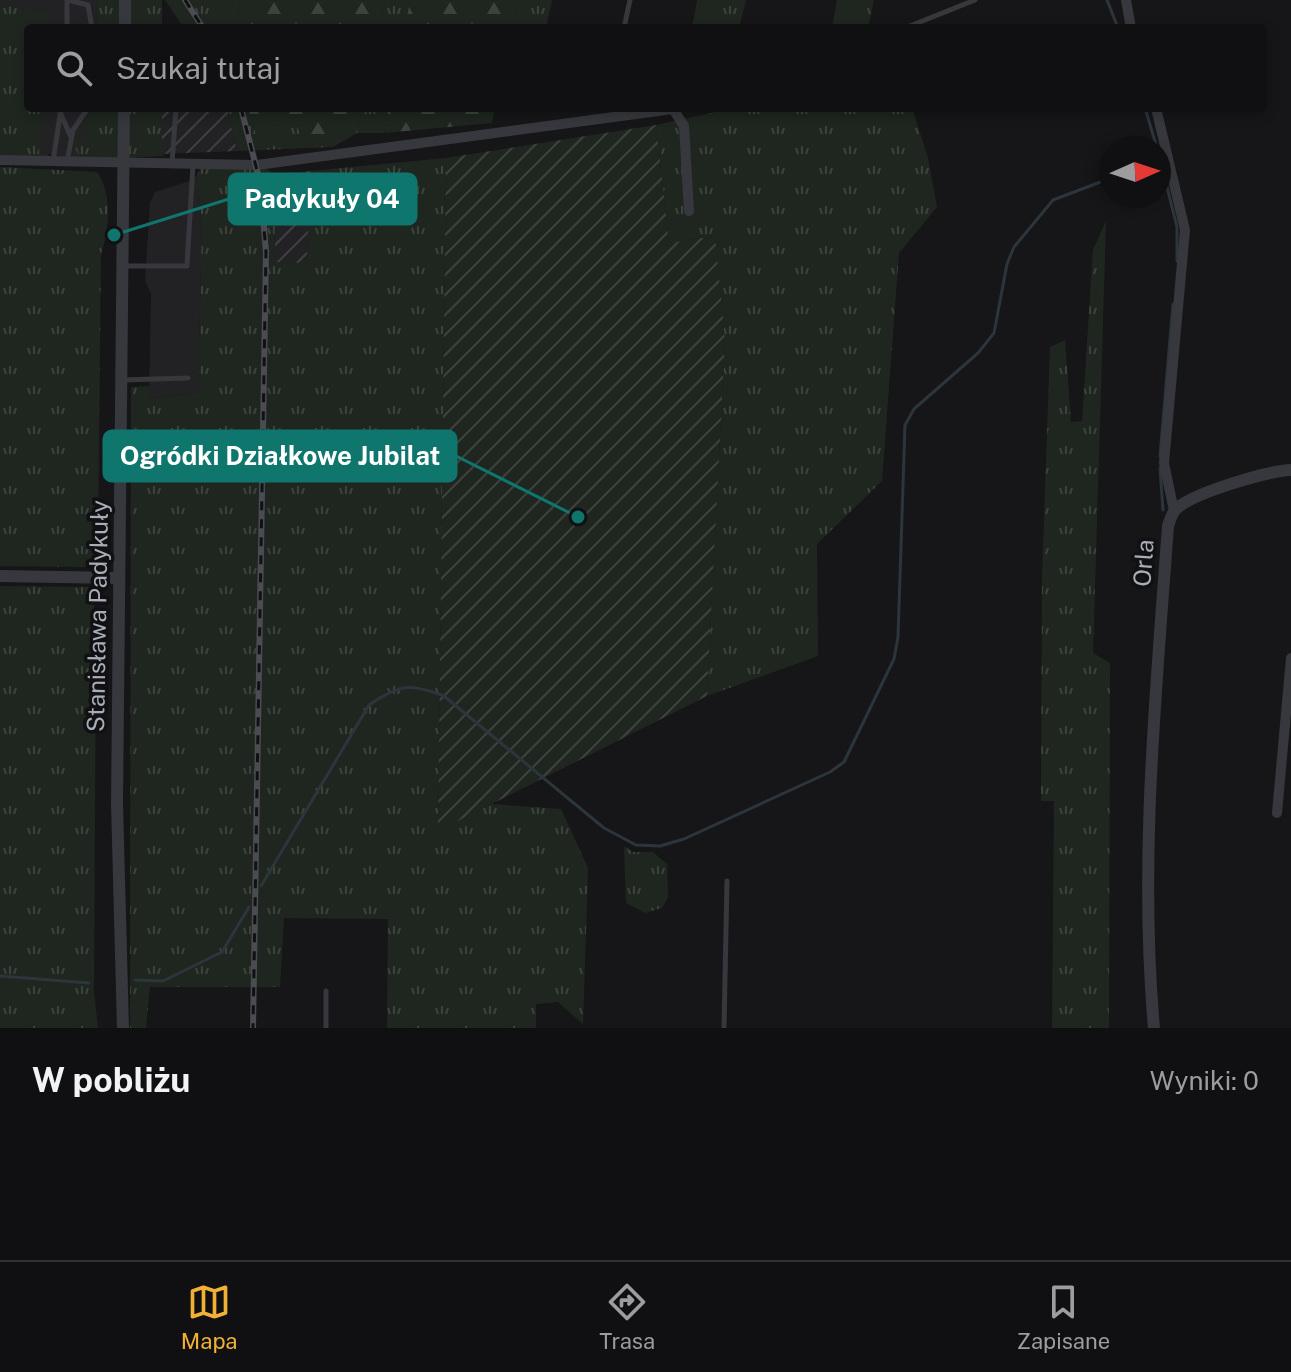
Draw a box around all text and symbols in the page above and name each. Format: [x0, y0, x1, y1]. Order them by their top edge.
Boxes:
search box [24, 24, 1267, 112]
icon: search [52, 46, 96, 90]
text: Szukaj tutaj [116, 50, 281, 86]
north arrow [1099, 136, 1171, 208]
callout: Padykuły 04 [229, 174, 416, 224]
text: Padykuły 04 [244, 183, 400, 214]
callout: Ogródki Działkowe Jubilat [104, 431, 456, 481]
text: Ogródki Działkowe Jubilat [120, 440, 440, 471]
street label: Stanisława Padykuły [81, 500, 113, 732]
street label: Orla [1127, 538, 1159, 588]
text: W pobliżu [32, 1060, 191, 1100]
text: Wyniki: 0 [1150, 1065, 1259, 1096]
tab: Mapa [181, 1280, 238, 1354]
tab: Trasa [599, 1280, 655, 1354]
tab: Zapisane [1017, 1280, 1110, 1354]

